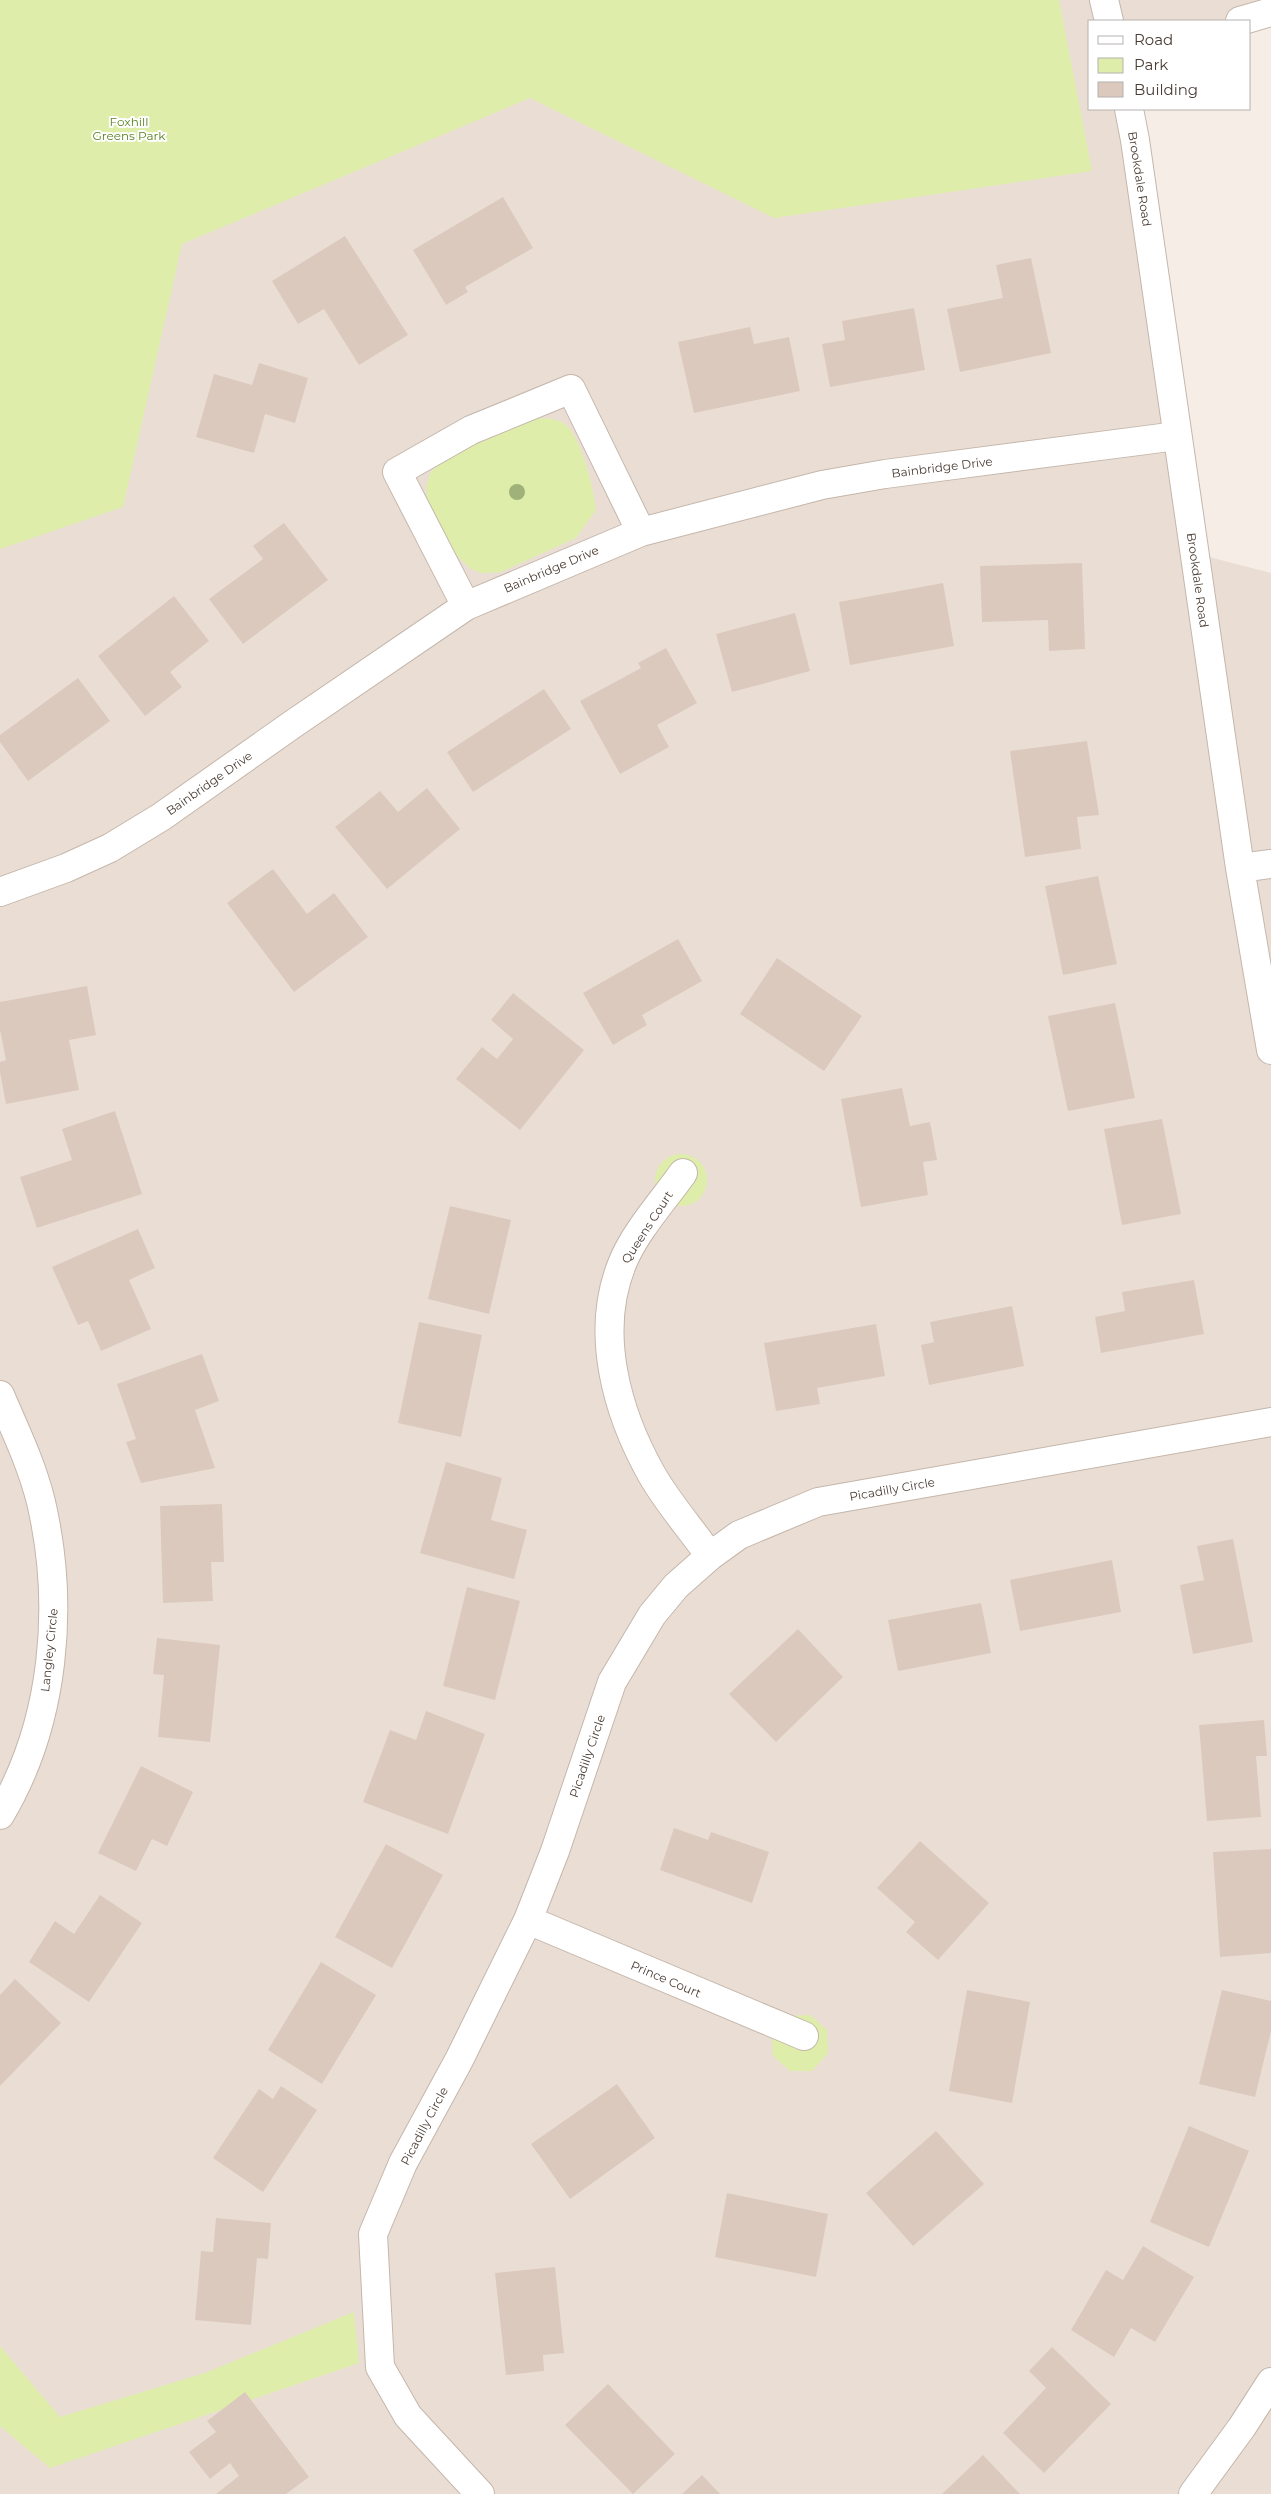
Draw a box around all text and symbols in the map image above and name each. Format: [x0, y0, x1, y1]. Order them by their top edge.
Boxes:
legend [1088, 20, 1251, 110]
text: Road [1134, 30, 1173, 49]
text: Park [1134, 55, 1168, 74]
text: Building [1134, 80, 1198, 99]
park label: Foxhill Greens Park [93, 114, 166, 143]
street label: Brookdale Road [1125, 130, 1155, 228]
street label: Bainbridge Drive [891, 453, 993, 481]
street label: Brookdale Road [1184, 531, 1212, 629]
street label: Bainbridge Drive [501, 542, 601, 596]
street label: Bainbridge Drive [163, 748, 255, 818]
street label: Queens Court [618, 1188, 676, 1266]
street label: Picadilly Circle [848, 1474, 936, 1504]
street label: Langley Circle [37, 1607, 61, 1693]
street label: Picadilly Circle [566, 1713, 608, 1799]
street label: Prince Court [628, 1957, 704, 2001]
street label: Picadilly Circle [397, 2084, 451, 2168]

